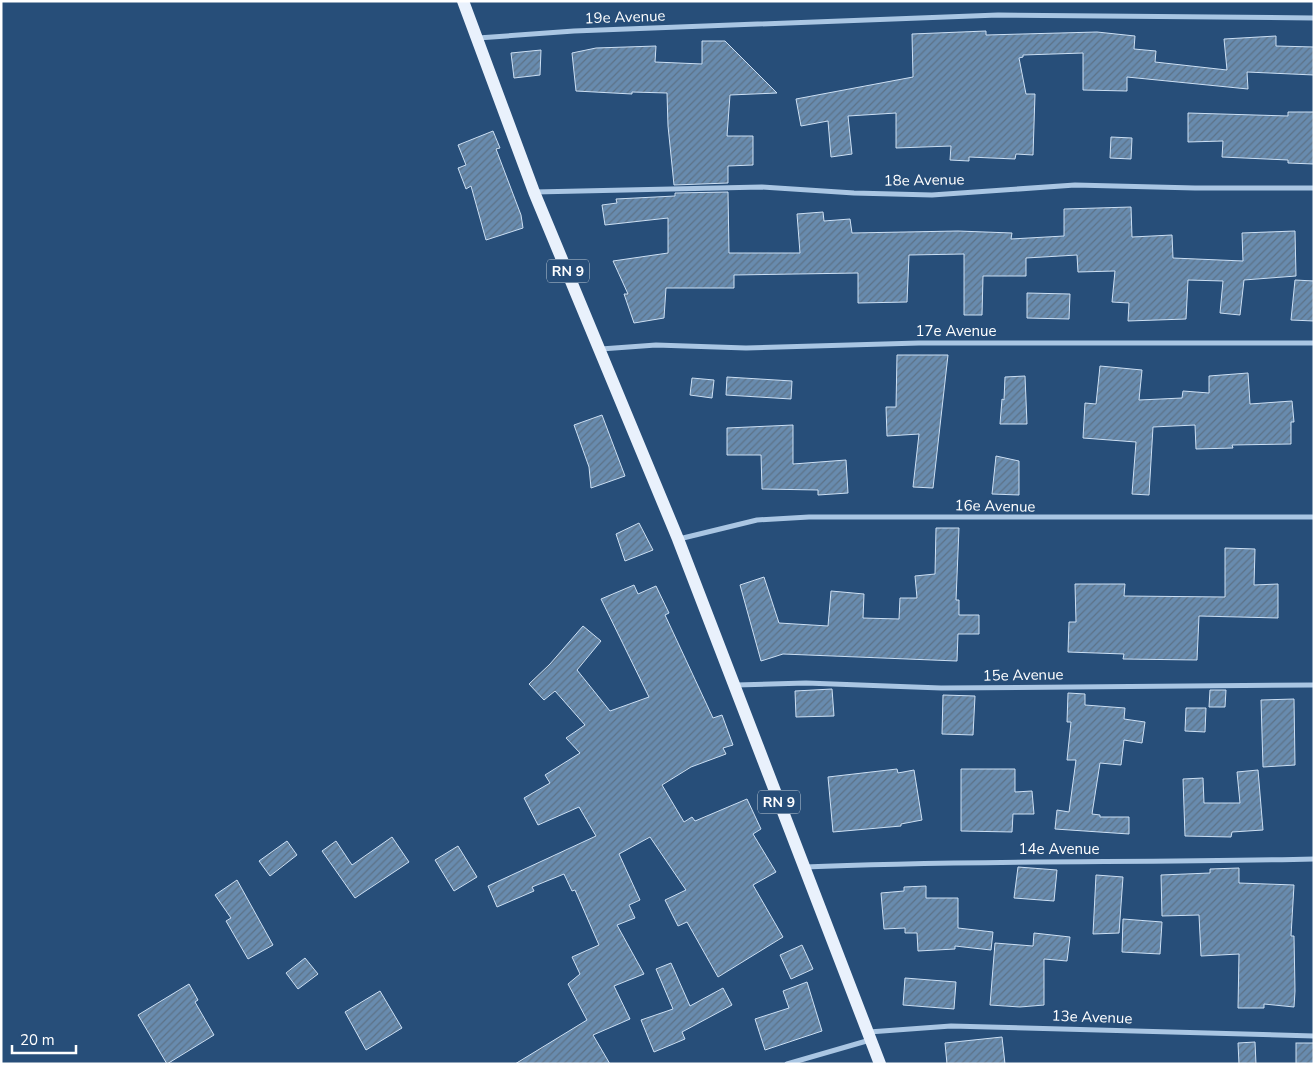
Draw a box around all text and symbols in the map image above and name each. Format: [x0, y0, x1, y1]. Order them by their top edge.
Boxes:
street label: 19e Avenue [584, 6, 666, 28]
street label: 18e Avenue [883, 169, 965, 191]
road number: RN 9 [547, 260, 589, 282]
street label: 17e Avenue [916, 321, 996, 341]
street label: 16e Avenue [954, 495, 1036, 517]
street label: 15e Avenue [982, 664, 1064, 686]
road number: RN 9 [758, 790, 800, 814]
street label: 14e Avenue [1019, 839, 1099, 859]
street label: 13e Avenue [1051, 1006, 1133, 1028]
scale bar [12, 1022, 76, 1054]
text: 20 m [20, 1030, 55, 1050]

